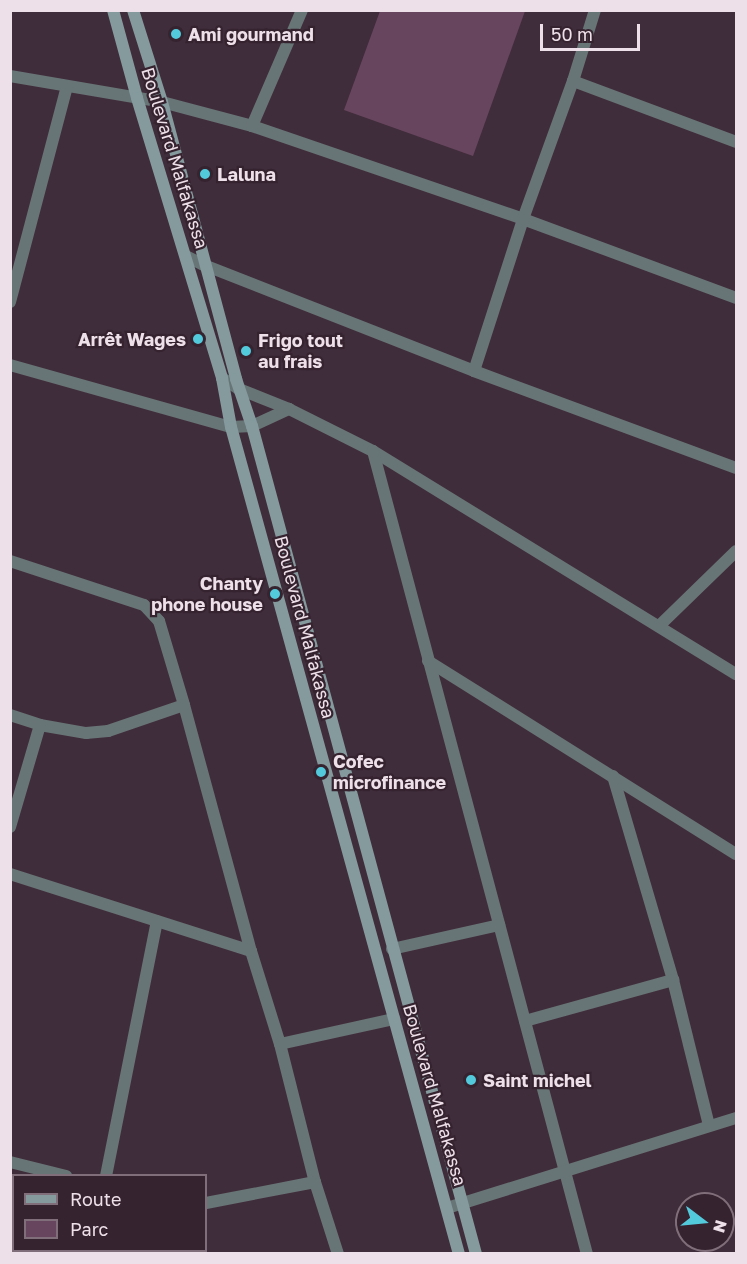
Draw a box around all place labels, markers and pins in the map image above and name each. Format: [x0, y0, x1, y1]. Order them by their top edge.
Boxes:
place label: Ami gourmand [188, 23, 314, 45]
marker: Ami gourmand [169, 27, 183, 41]
place label: Laluna [217, 163, 276, 185]
marker: Laluna [198, 167, 212, 181]
place label: Arrêt Wages [78, 328, 186, 350]
place label: Frigo tout au frais [258, 330, 343, 372]
marker: Arrêt Wages [191, 332, 205, 346]
marker: Frigo tout au frais [239, 344, 253, 358]
place label: Chanty phone house [151, 573, 263, 616]
marker: Chanty phone house [268, 587, 282, 601]
place label: Cofec microfinance [333, 751, 446, 794]
marker: Cofec microfinance [314, 765, 328, 779]
place label: Saint michel [483, 1069, 592, 1091]
marker: Saint michel [464, 1073, 478, 1087]

